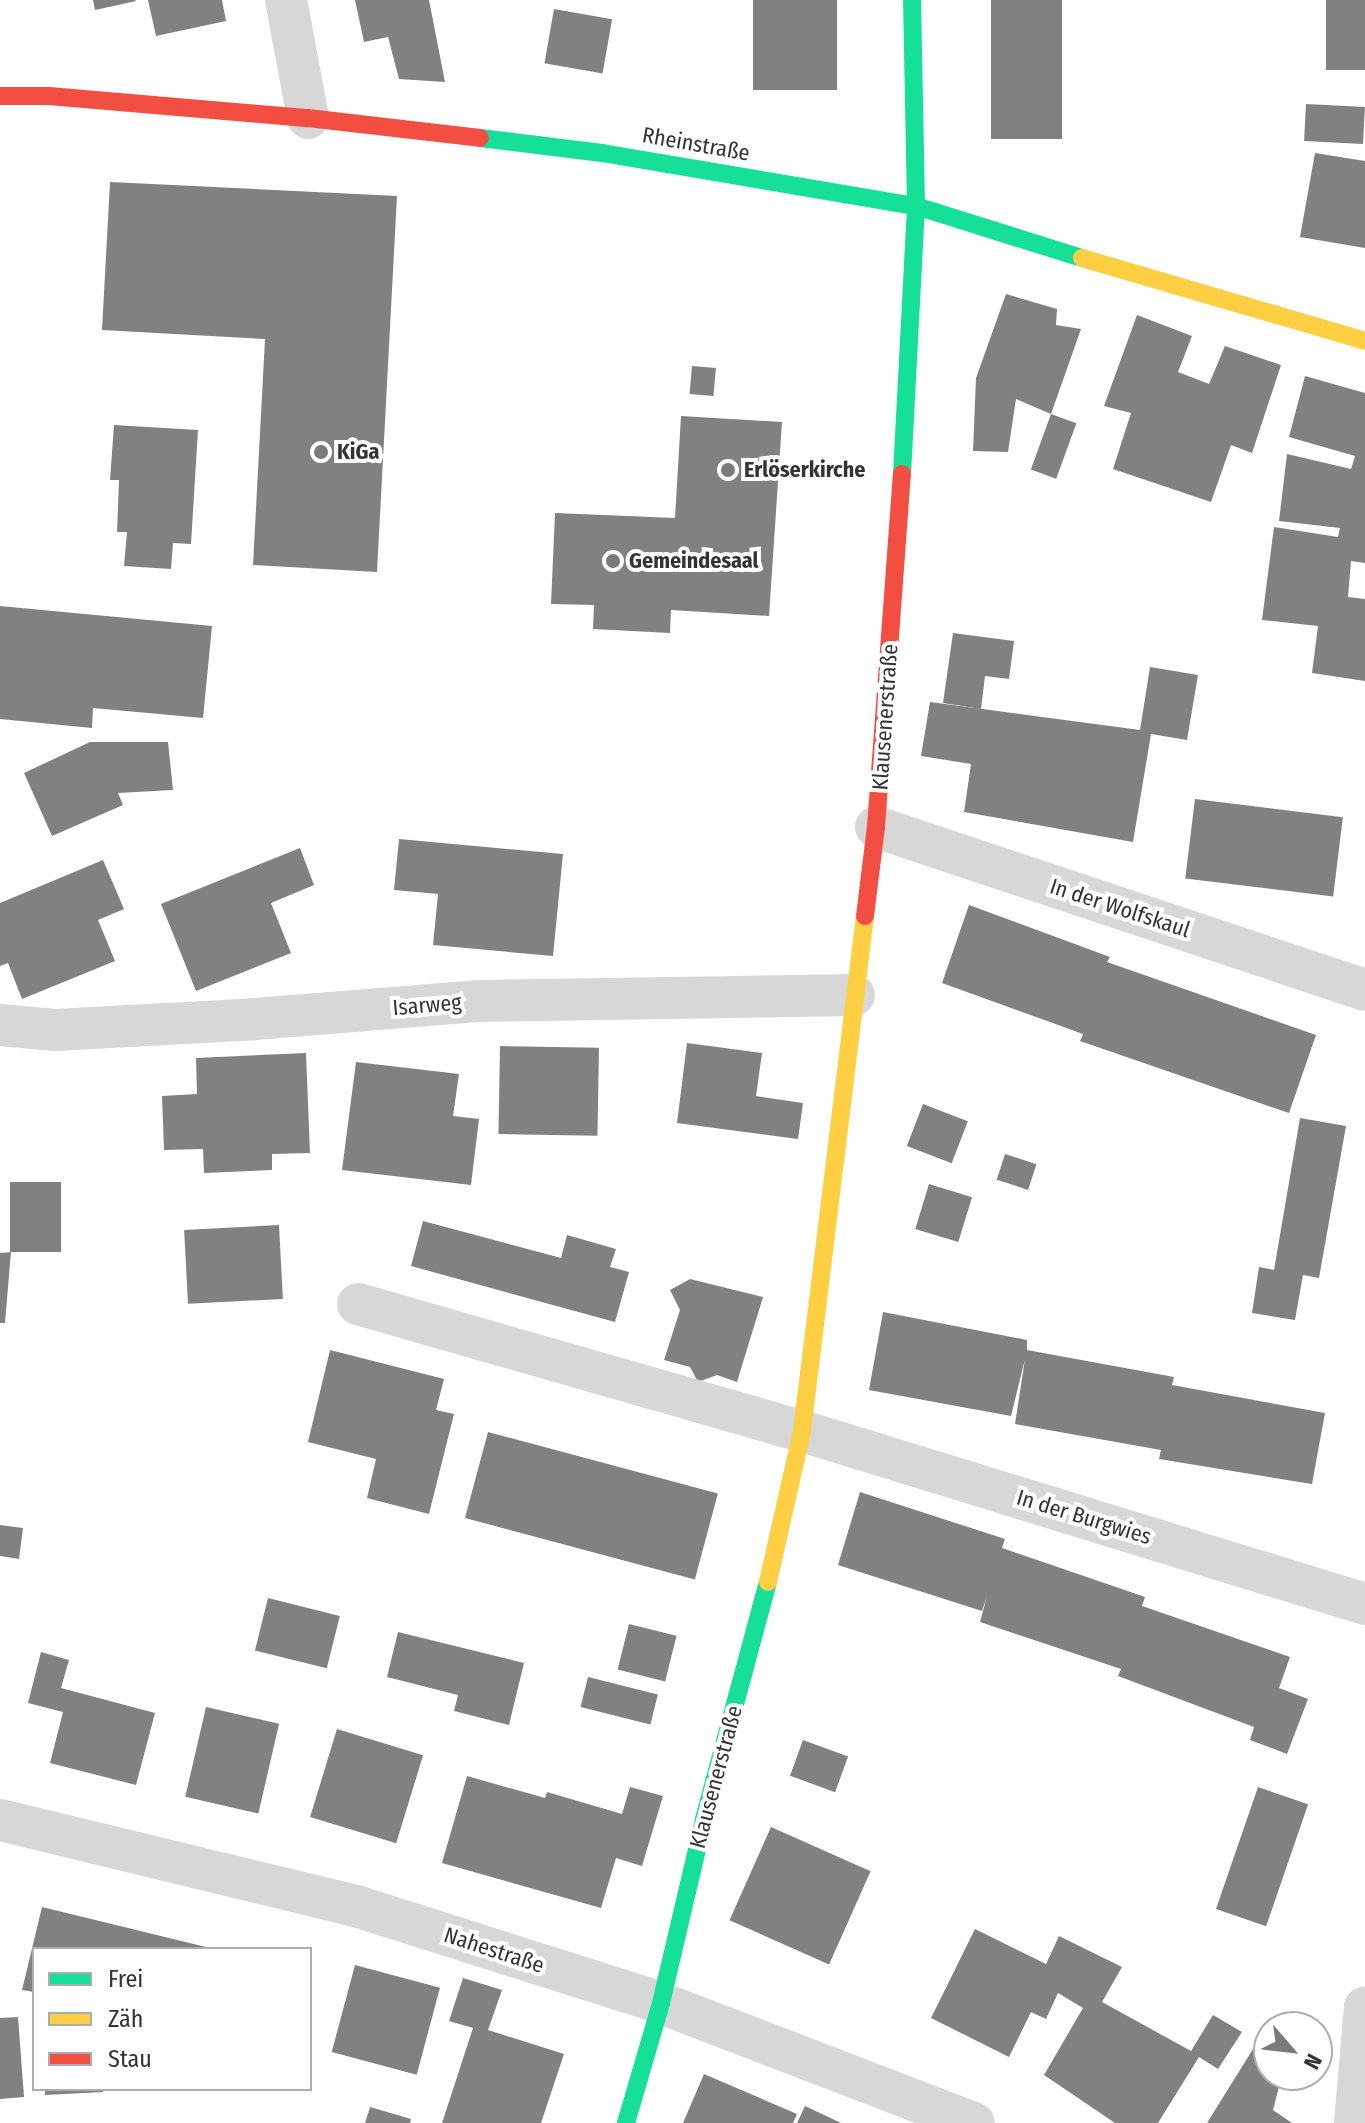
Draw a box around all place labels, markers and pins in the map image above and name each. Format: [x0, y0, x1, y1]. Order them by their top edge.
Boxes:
place label: KiGa [337, 439, 379, 465]
marker: KiGa [312, 443, 330, 461]
place label: Erlöserkirche [744, 457, 865, 483]
marker: Erlöserkirche [719, 461, 737, 479]
place label: Gemeindesaal [629, 548, 759, 574]
marker: Gemeindesaal [604, 552, 622, 570]

